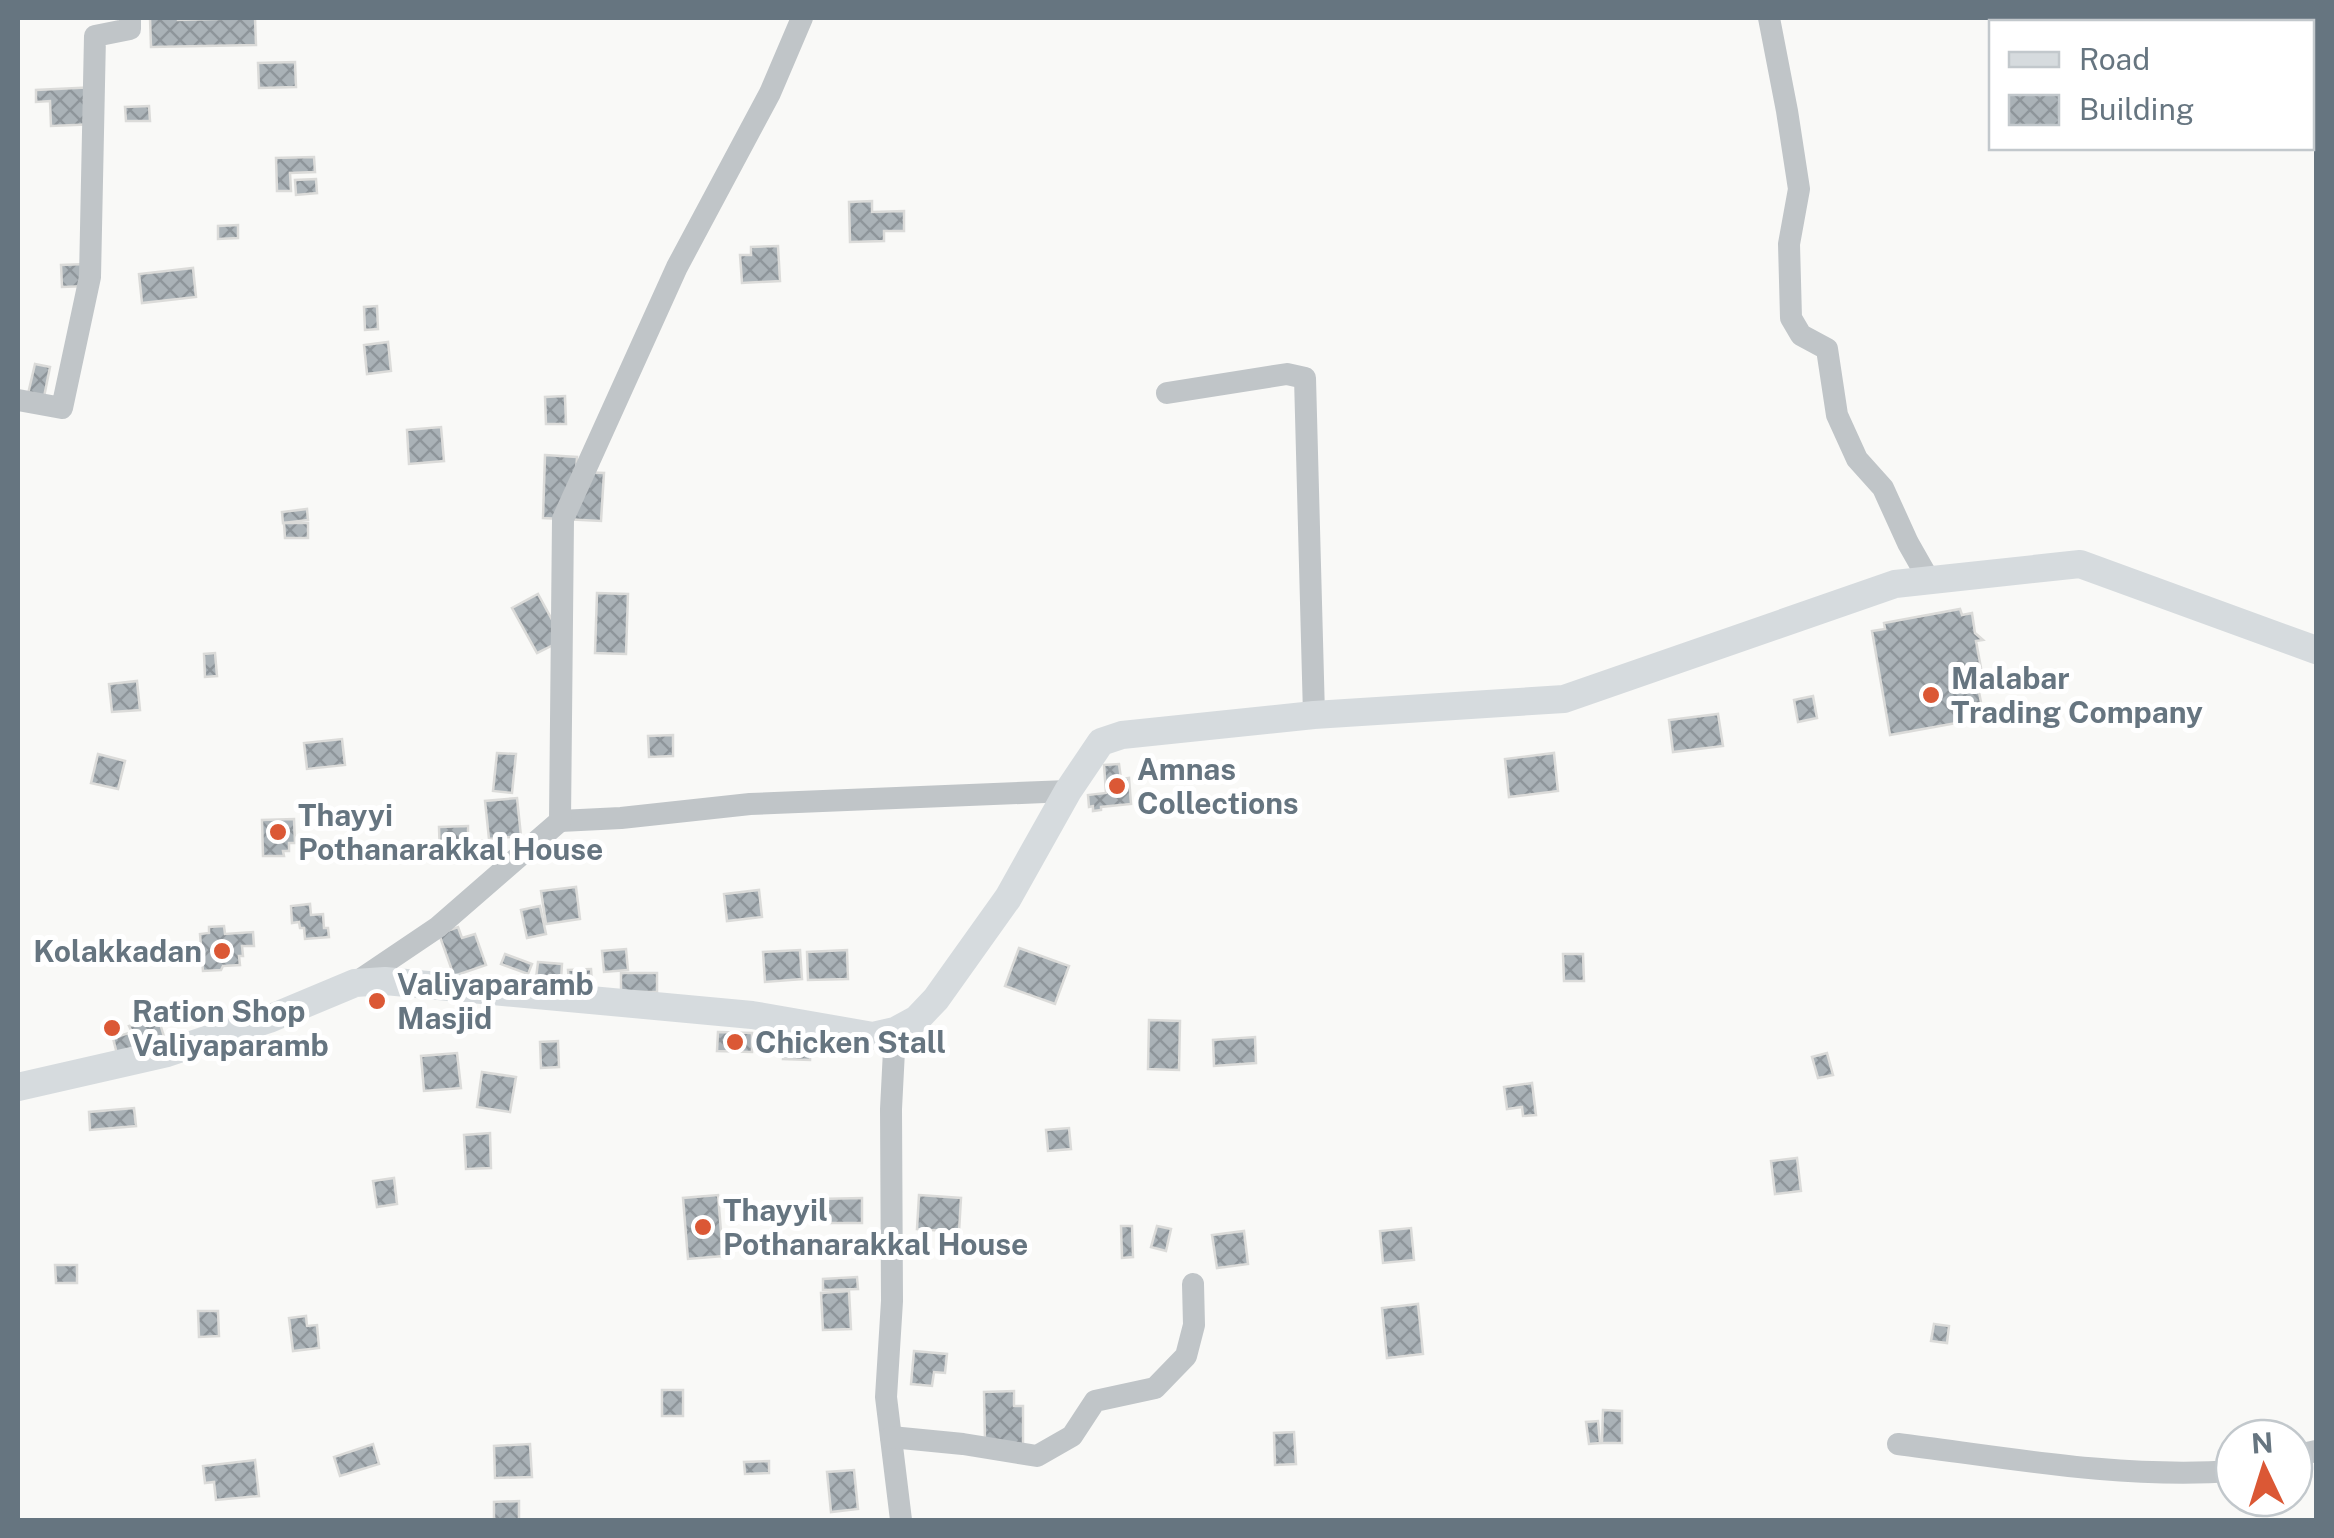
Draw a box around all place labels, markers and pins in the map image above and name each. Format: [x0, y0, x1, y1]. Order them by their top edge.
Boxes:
place label: Malabar Trading Company [1951, 660, 2203, 730]
marker: Malabar Trading Company [1920, 684, 1942, 706]
place label: Amnas Collections [1137, 751, 1299, 821]
marker: Amnas Collections [1106, 775, 1128, 797]
place label: Thayyi Pothanarakkal House [298, 797, 603, 867]
marker: Thayyi Pothanarakkal House [267, 821, 289, 843]
place label: Kolakkadan [33, 933, 202, 969]
marker: Kolakkadan [211, 940, 233, 962]
place label: Valiyaparamb Masjid [397, 966, 594, 1036]
marker: Valiyaparamb Masjid [366, 990, 388, 1012]
place label: Ration Shop Valiyaparamb [132, 993, 329, 1063]
marker: Ration Shop Valiyaparamb [101, 1017, 123, 1039]
place label: Chicken Stall [755, 1024, 946, 1060]
marker: Chicken Stall [724, 1031, 746, 1053]
place label: Thayyil Pothanarakkal House [723, 1192, 1028, 1262]
marker: Thayyil Pothanarakkal House [692, 1216, 714, 1238]

